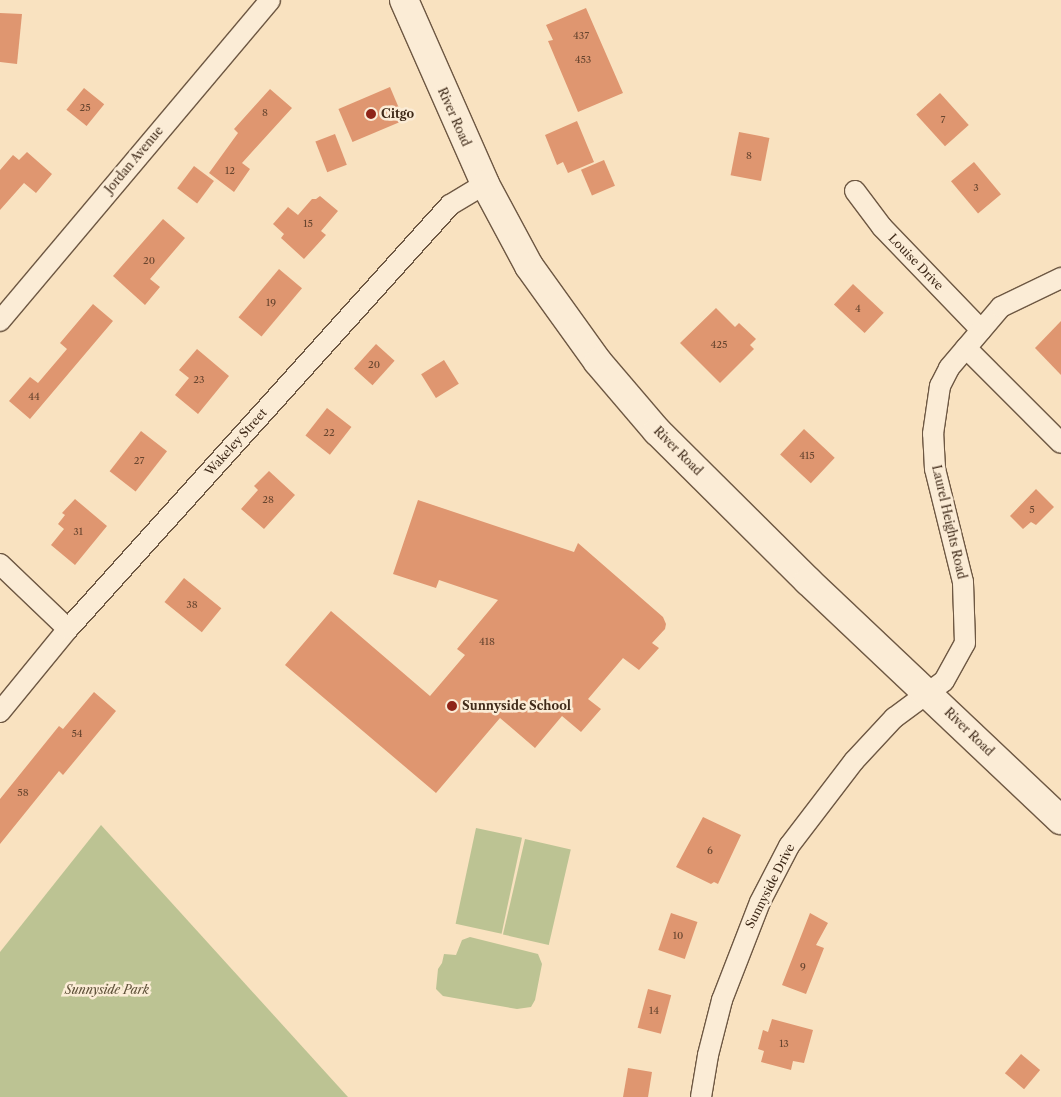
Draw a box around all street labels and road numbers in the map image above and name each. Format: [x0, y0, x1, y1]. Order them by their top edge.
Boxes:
street label: River Road [435, 85, 473, 149]
street label: Jordan Avenue [102, 123, 166, 197]
street label: Louise Drive [886, 231, 946, 293]
street label: Wakeley Street [202, 405, 270, 479]
street label: River Road [651, 424, 705, 478]
street label: Laurel Heights Road [929, 464, 969, 580]
street label: River Road [941, 705, 997, 759]
street label: Sunnyside Drive [742, 841, 798, 931]

